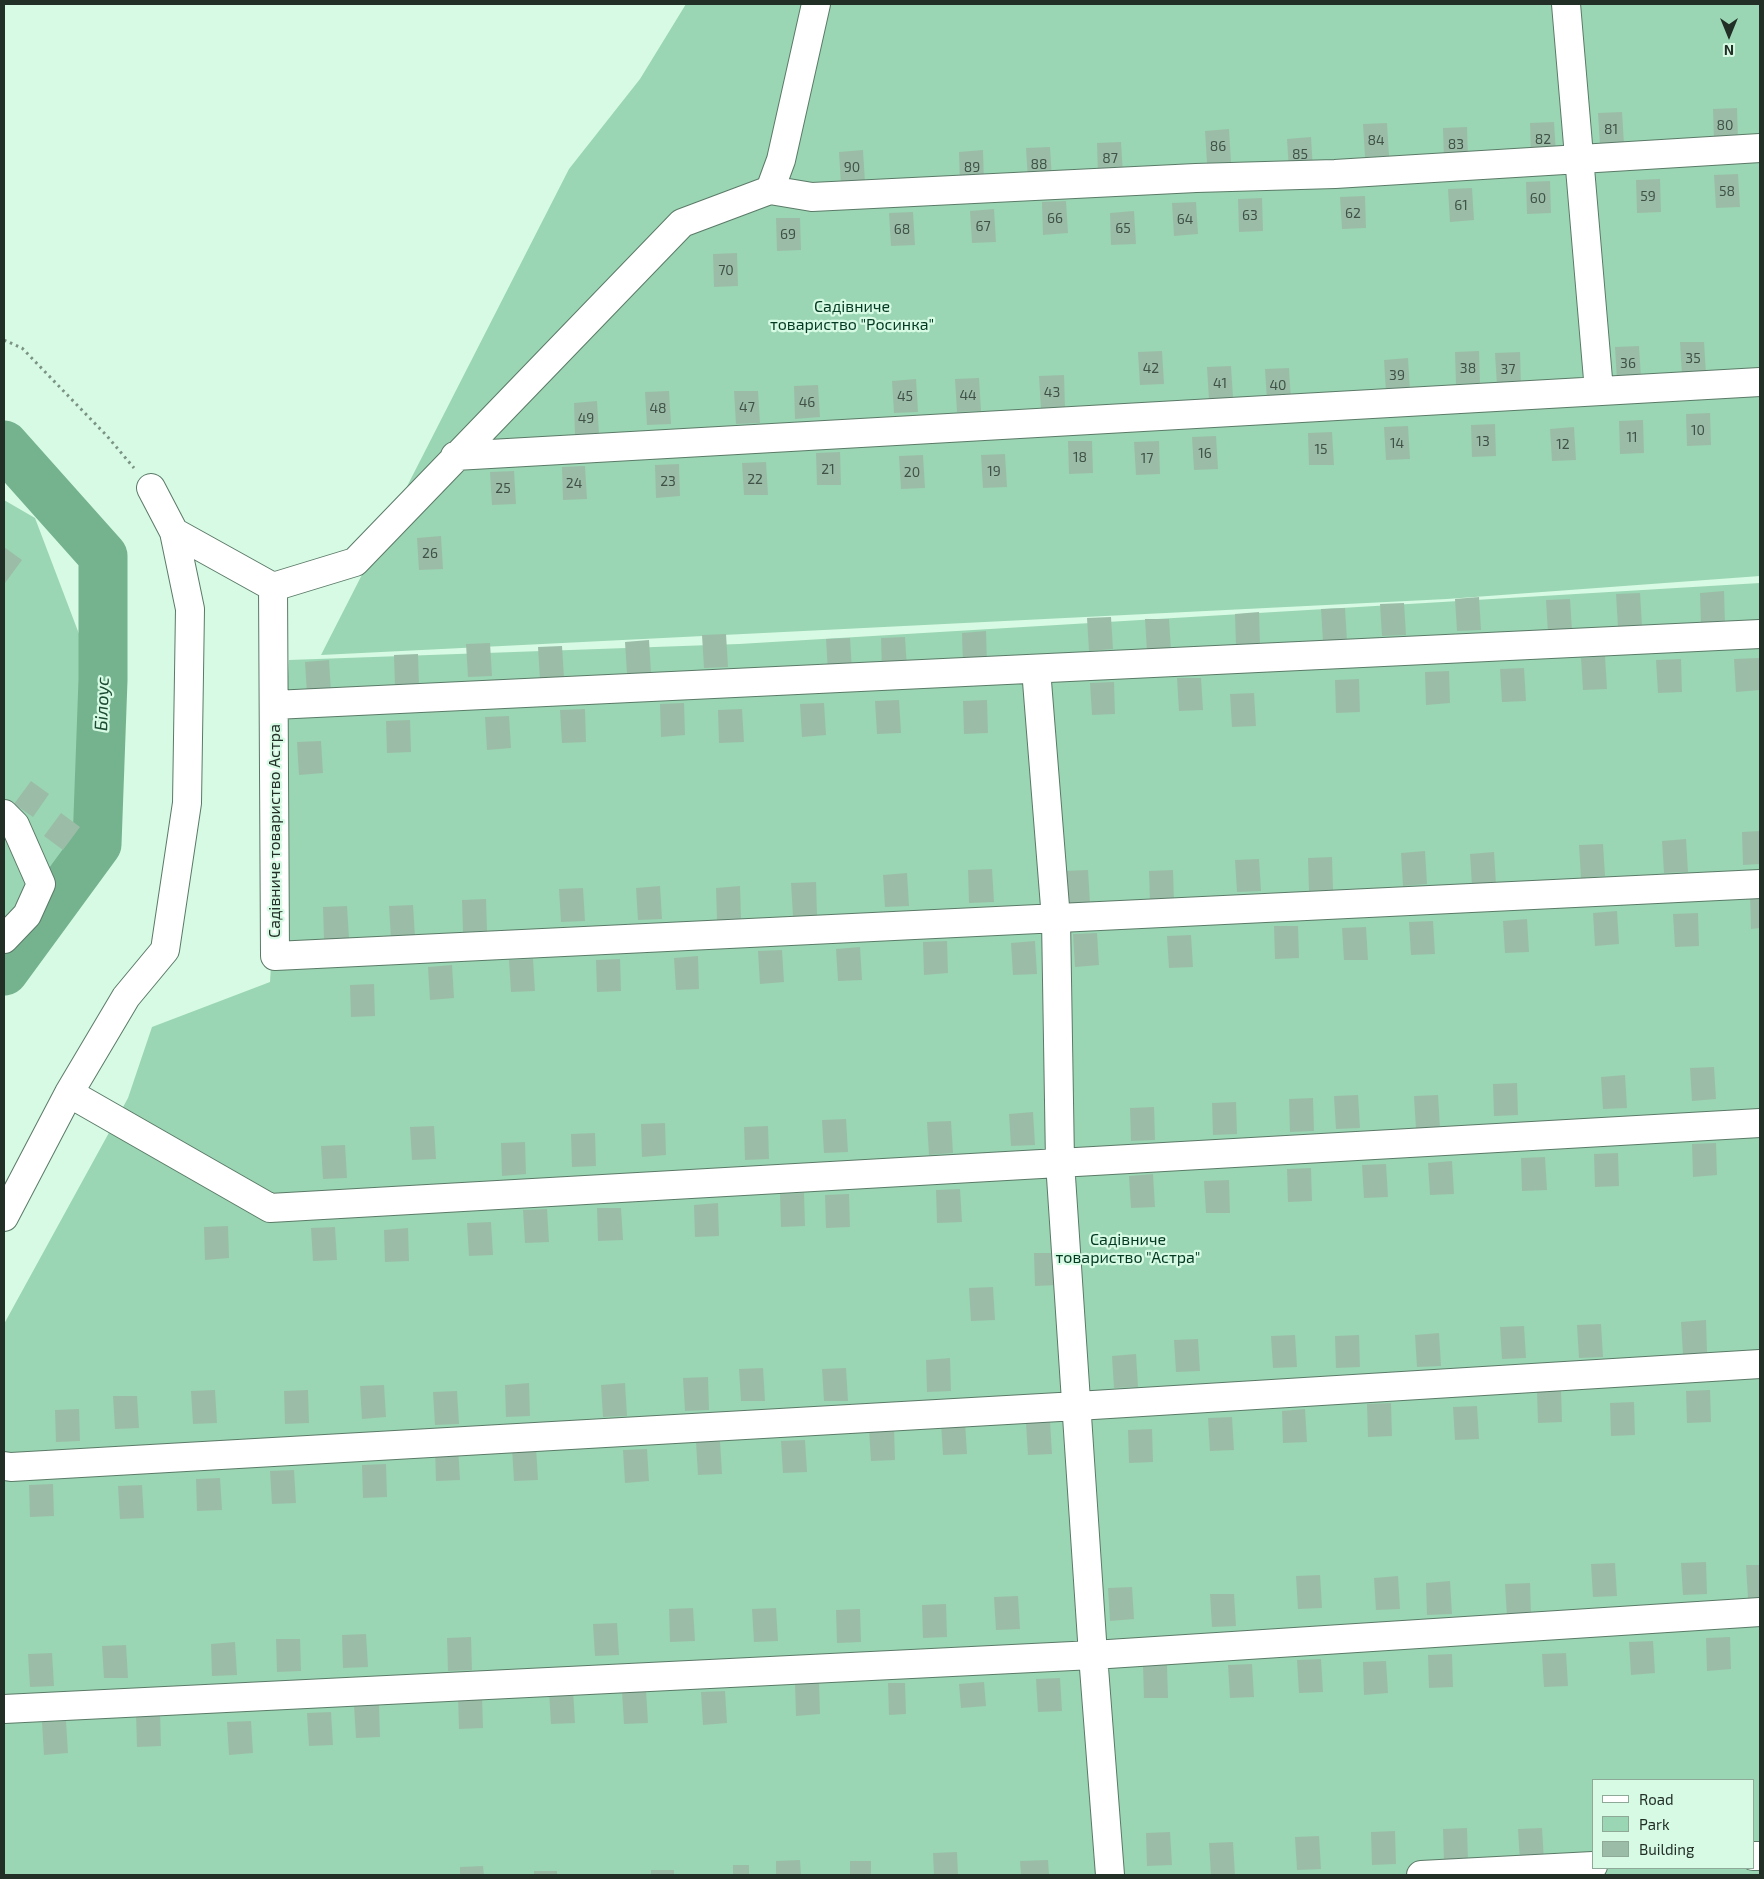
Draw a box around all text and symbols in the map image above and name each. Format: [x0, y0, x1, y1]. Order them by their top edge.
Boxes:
north arrow [1704, 10, 1754, 60]
text: N [1724, 42, 1734, 59]
house number: 80 [1717, 117, 1733, 133]
house number: 81 [1604, 121, 1618, 137]
house number: 82 [1535, 131, 1551, 147]
house number: 84 [1367, 132, 1385, 148]
house number: 83 [1448, 136, 1464, 152]
house number: 86 [1210, 138, 1226, 154]
house number: 85 [1292, 146, 1308, 162]
house number: 87 [1102, 150, 1118, 166]
house number: 88 [1031, 156, 1047, 172]
house number: 90 [844, 159, 860, 175]
house number: 89 [964, 159, 980, 175]
house number: 58 [1719, 183, 1735, 199]
house number: 59 [1640, 188, 1656, 204]
house number: 60 [1530, 190, 1546, 206]
house number: 61 [1454, 197, 1468, 213]
house number: 62 [1345, 205, 1361, 221]
house number: 63 [1242, 207, 1258, 223]
house number: 66 [1047, 210, 1063, 226]
house number: 64 [1177, 211, 1193, 227]
house number: 67 [975, 218, 991, 234]
house number: 65 [1115, 220, 1131, 236]
house number: 68 [894, 221, 910, 237]
house number: 69 [780, 226, 796, 242]
house number: 70 [718, 262, 734, 278]
park label: Садівниче товариство "Росинка" [770, 297, 934, 335]
house number: 35 [1685, 350, 1701, 366]
house number: 36 [1620, 355, 1636, 371]
house number: 42 [1143, 360, 1159, 376]
house number: 38 [1460, 360, 1476, 376]
house number: 37 [1501, 361, 1515, 377]
house number: 39 [1389, 367, 1405, 383]
house number: 41 [1213, 375, 1227, 391]
house number: 40 [1269, 377, 1287, 393]
house number: 43 [1044, 384, 1060, 400]
house number: 44 [959, 387, 977, 403]
house number: 45 [897, 388, 913, 404]
house number: 46 [799, 394, 815, 410]
house number: 47 [739, 399, 755, 415]
house number: 48 [649, 400, 667, 416]
house number: 49 [578, 410, 594, 426]
house number: 10 [1691, 422, 1705, 438]
house number: 11 [1626, 429, 1638, 445]
house number: 13 [1476, 433, 1490, 449]
house number: 14 [1390, 435, 1404, 451]
house number: 12 [1556, 436, 1570, 452]
house number: 15 [1314, 441, 1328, 457]
house number: 16 [1198, 445, 1212, 461]
house number: 18 [1073, 449, 1087, 465]
house number: 17 [1141, 450, 1153, 466]
house number: 21 [821, 461, 835, 477]
house number: 19 [987, 463, 1001, 479]
house number: 20 [904, 464, 920, 480]
house number: 22 [747, 471, 763, 487]
house number: 23 [660, 473, 676, 489]
house number: 24 [566, 475, 582, 491]
house number: 25 [495, 480, 511, 496]
house number: 26 [422, 545, 438, 561]
water label: Білоус [90, 677, 114, 731]
street label: Садівниче товариство Астра [265, 724, 285, 938]
park label: Садівниче товариство "Астра" [1056, 1230, 1200, 1268]
legend [1592, 1779, 1754, 1869]
text: Road [1639, 1790, 1674, 1808]
text: Park [1639, 1815, 1670, 1833]
text: Building [1639, 1840, 1694, 1858]

